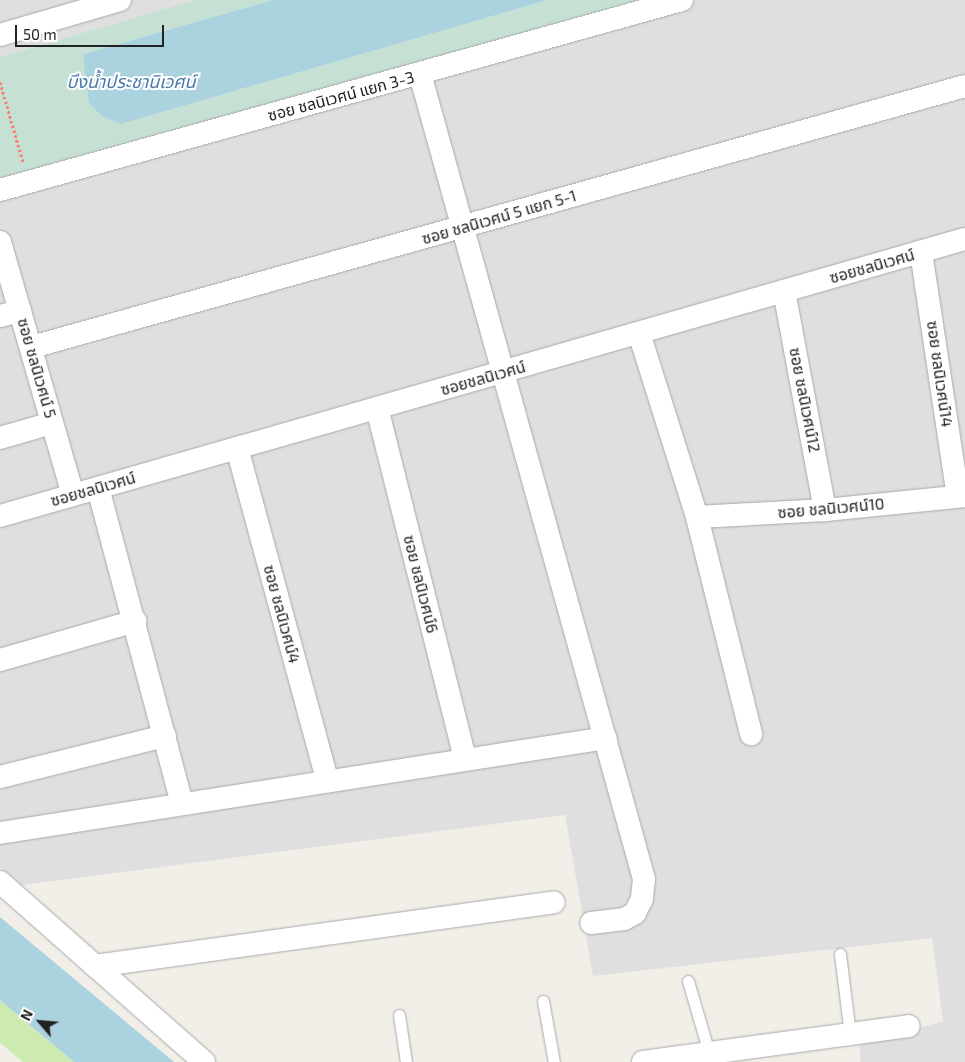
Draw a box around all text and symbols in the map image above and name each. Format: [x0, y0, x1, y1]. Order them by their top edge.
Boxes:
scale bar [18, 15, 166, 47]
text: 50 m [23, 25, 57, 43]
street label: ซอย ชลนิเวศน์ แยก 3-3 [266, 67, 416, 125]
water label: บึงน้ำประชานิเวศน์ [66, 70, 196, 92]
street label: ซอย ชลนิเวศน์ 5 แยก 5-1 [420, 186, 578, 248]
street label: ซอยชลนิเวศน์ [827, 245, 917, 287]
street label: ซอย ชลนิเวศน์ 5 [14, 316, 60, 420]
street label: ซอย ชลนิเวศน์14 [923, 319, 957, 429]
street label: ซอย ชลนิเวศน์12 [785, 346, 825, 454]
street label: ซอยชลนิเวศน์ [438, 357, 528, 399]
street label: ซอยชลนิเวศน์ [48, 468, 138, 510]
street label: ซอย ชลนิเวศน์10 [777, 494, 885, 522]
street label: ซอย ชลนิเวศน์6 [400, 533, 442, 635]
street label: ซอย ชลนิเวศน์4 [260, 563, 304, 665]
north arrow [15, 997, 65, 1047]
text: N [16, 1007, 36, 1023]

